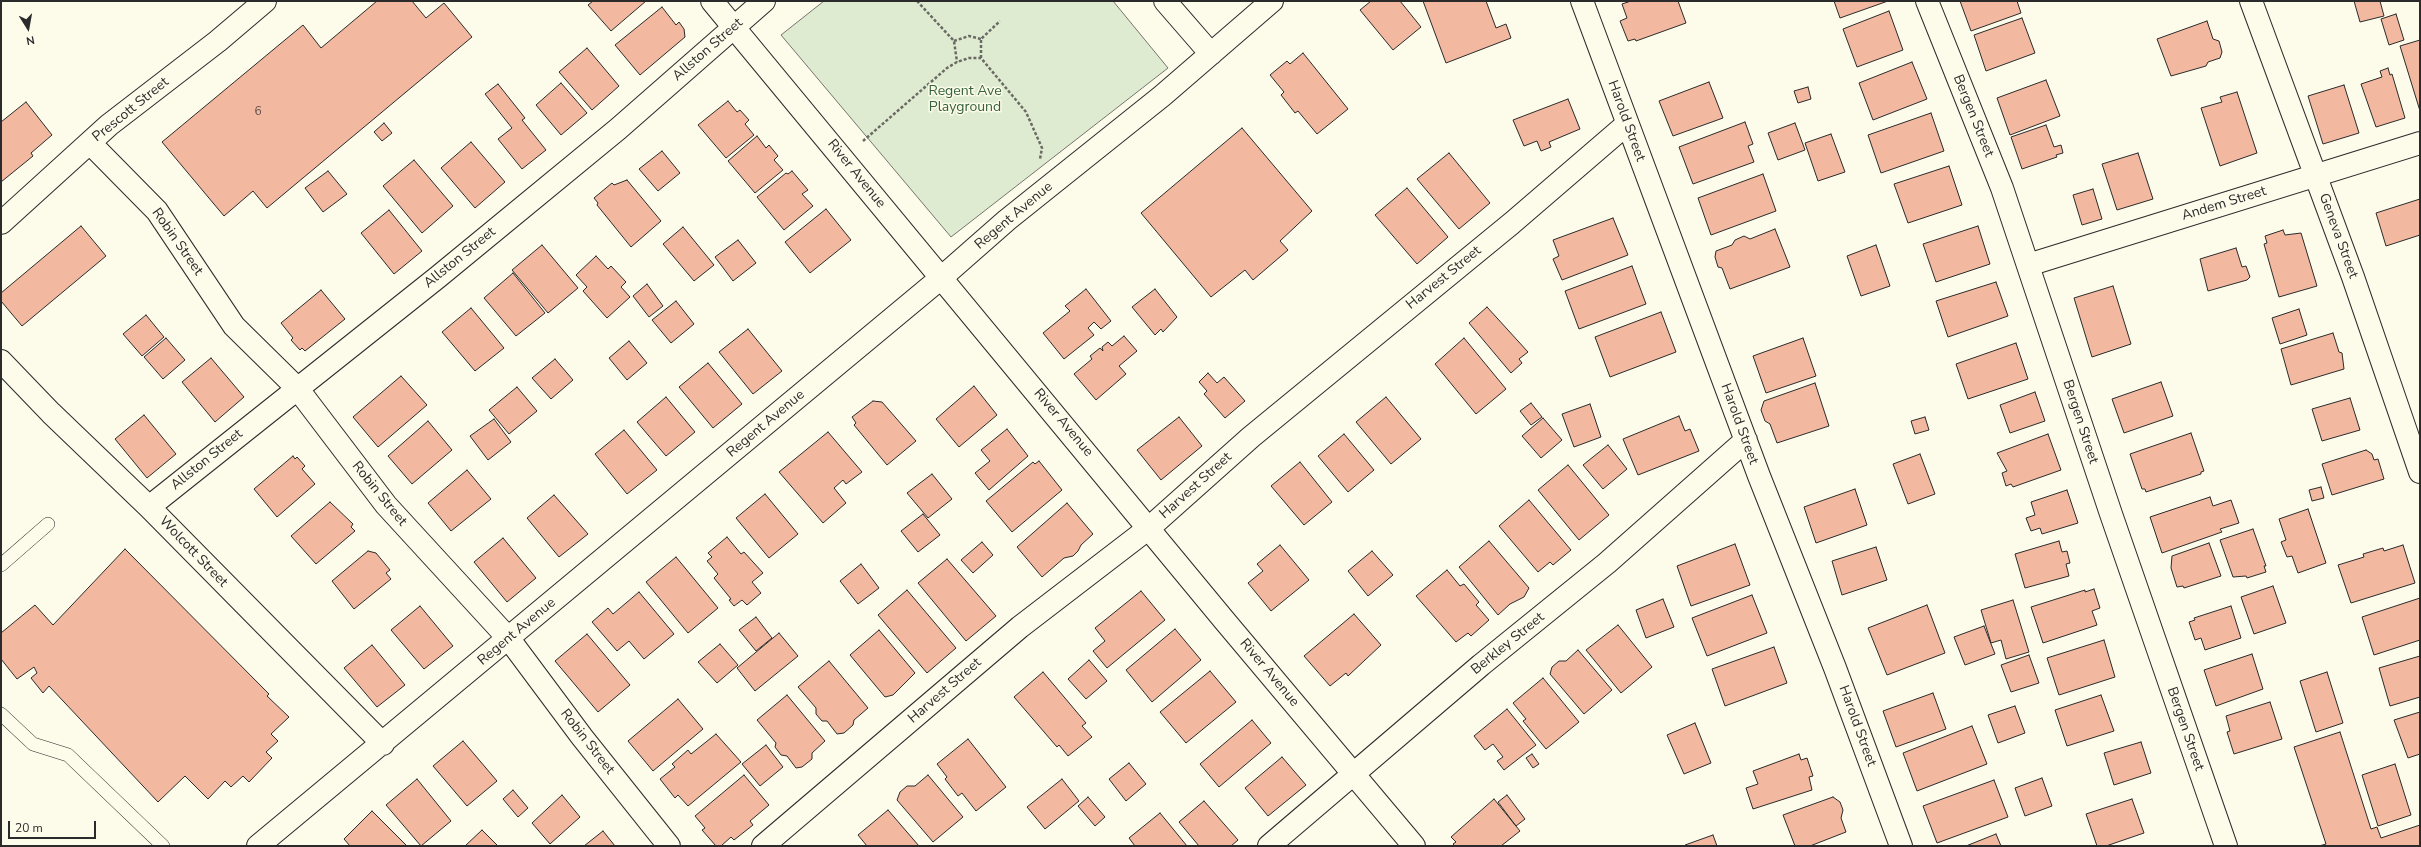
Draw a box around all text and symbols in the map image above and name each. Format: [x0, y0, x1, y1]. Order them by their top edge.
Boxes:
north arrow [8, 8, 48, 48]
street label: Allston Street [669, 15, 747, 85]
text: N [25, 32, 36, 48]
street label: Bergen Street [1949, 72, 1997, 160]
street label: Prescott Street [89, 74, 173, 146]
street label: Harold Street [1604, 78, 1648, 164]
park label: Regent Ave Playground [928, 84, 1002, 116]
house number: 6 [254, 105, 262, 119]
street label: River Avenue [823, 136, 889, 212]
street label: Regent Avenue [972, 179, 1056, 253]
street label: Andem Street [2180, 183, 2268, 225]
street label: Geneva Street [2315, 191, 2361, 281]
street label: Robin Street [148, 205, 206, 279]
street label: Allston Street [421, 224, 499, 292]
street label: Harvest Street [1403, 243, 1485, 313]
street label: Bergen Street [2059, 378, 2101, 466]
street label: Harold Street [1717, 381, 1761, 467]
street label: River Avenue [1030, 386, 1096, 460]
street label: Regent Avenue [724, 387, 808, 461]
street label: Allston Street [168, 426, 246, 494]
street label: Harvest Street [1156, 449, 1236, 523]
street label: Robin Street [348, 458, 410, 530]
street label: Wolcott Street [155, 513, 231, 591]
street label: Regent Avenue [475, 595, 559, 669]
street label: Berkley Street [1468, 609, 1548, 679]
street label: River Avenue [1236, 636, 1302, 710]
street label: Harvest Street [905, 655, 985, 727]
street label: Harold Street [1835, 683, 1879, 769]
street label: Bergen Street [2163, 685, 2207, 773]
street label: Robin Street [556, 706, 618, 778]
scale bar [10, 813, 98, 839]
text: 20 m [15, 820, 43, 836]

